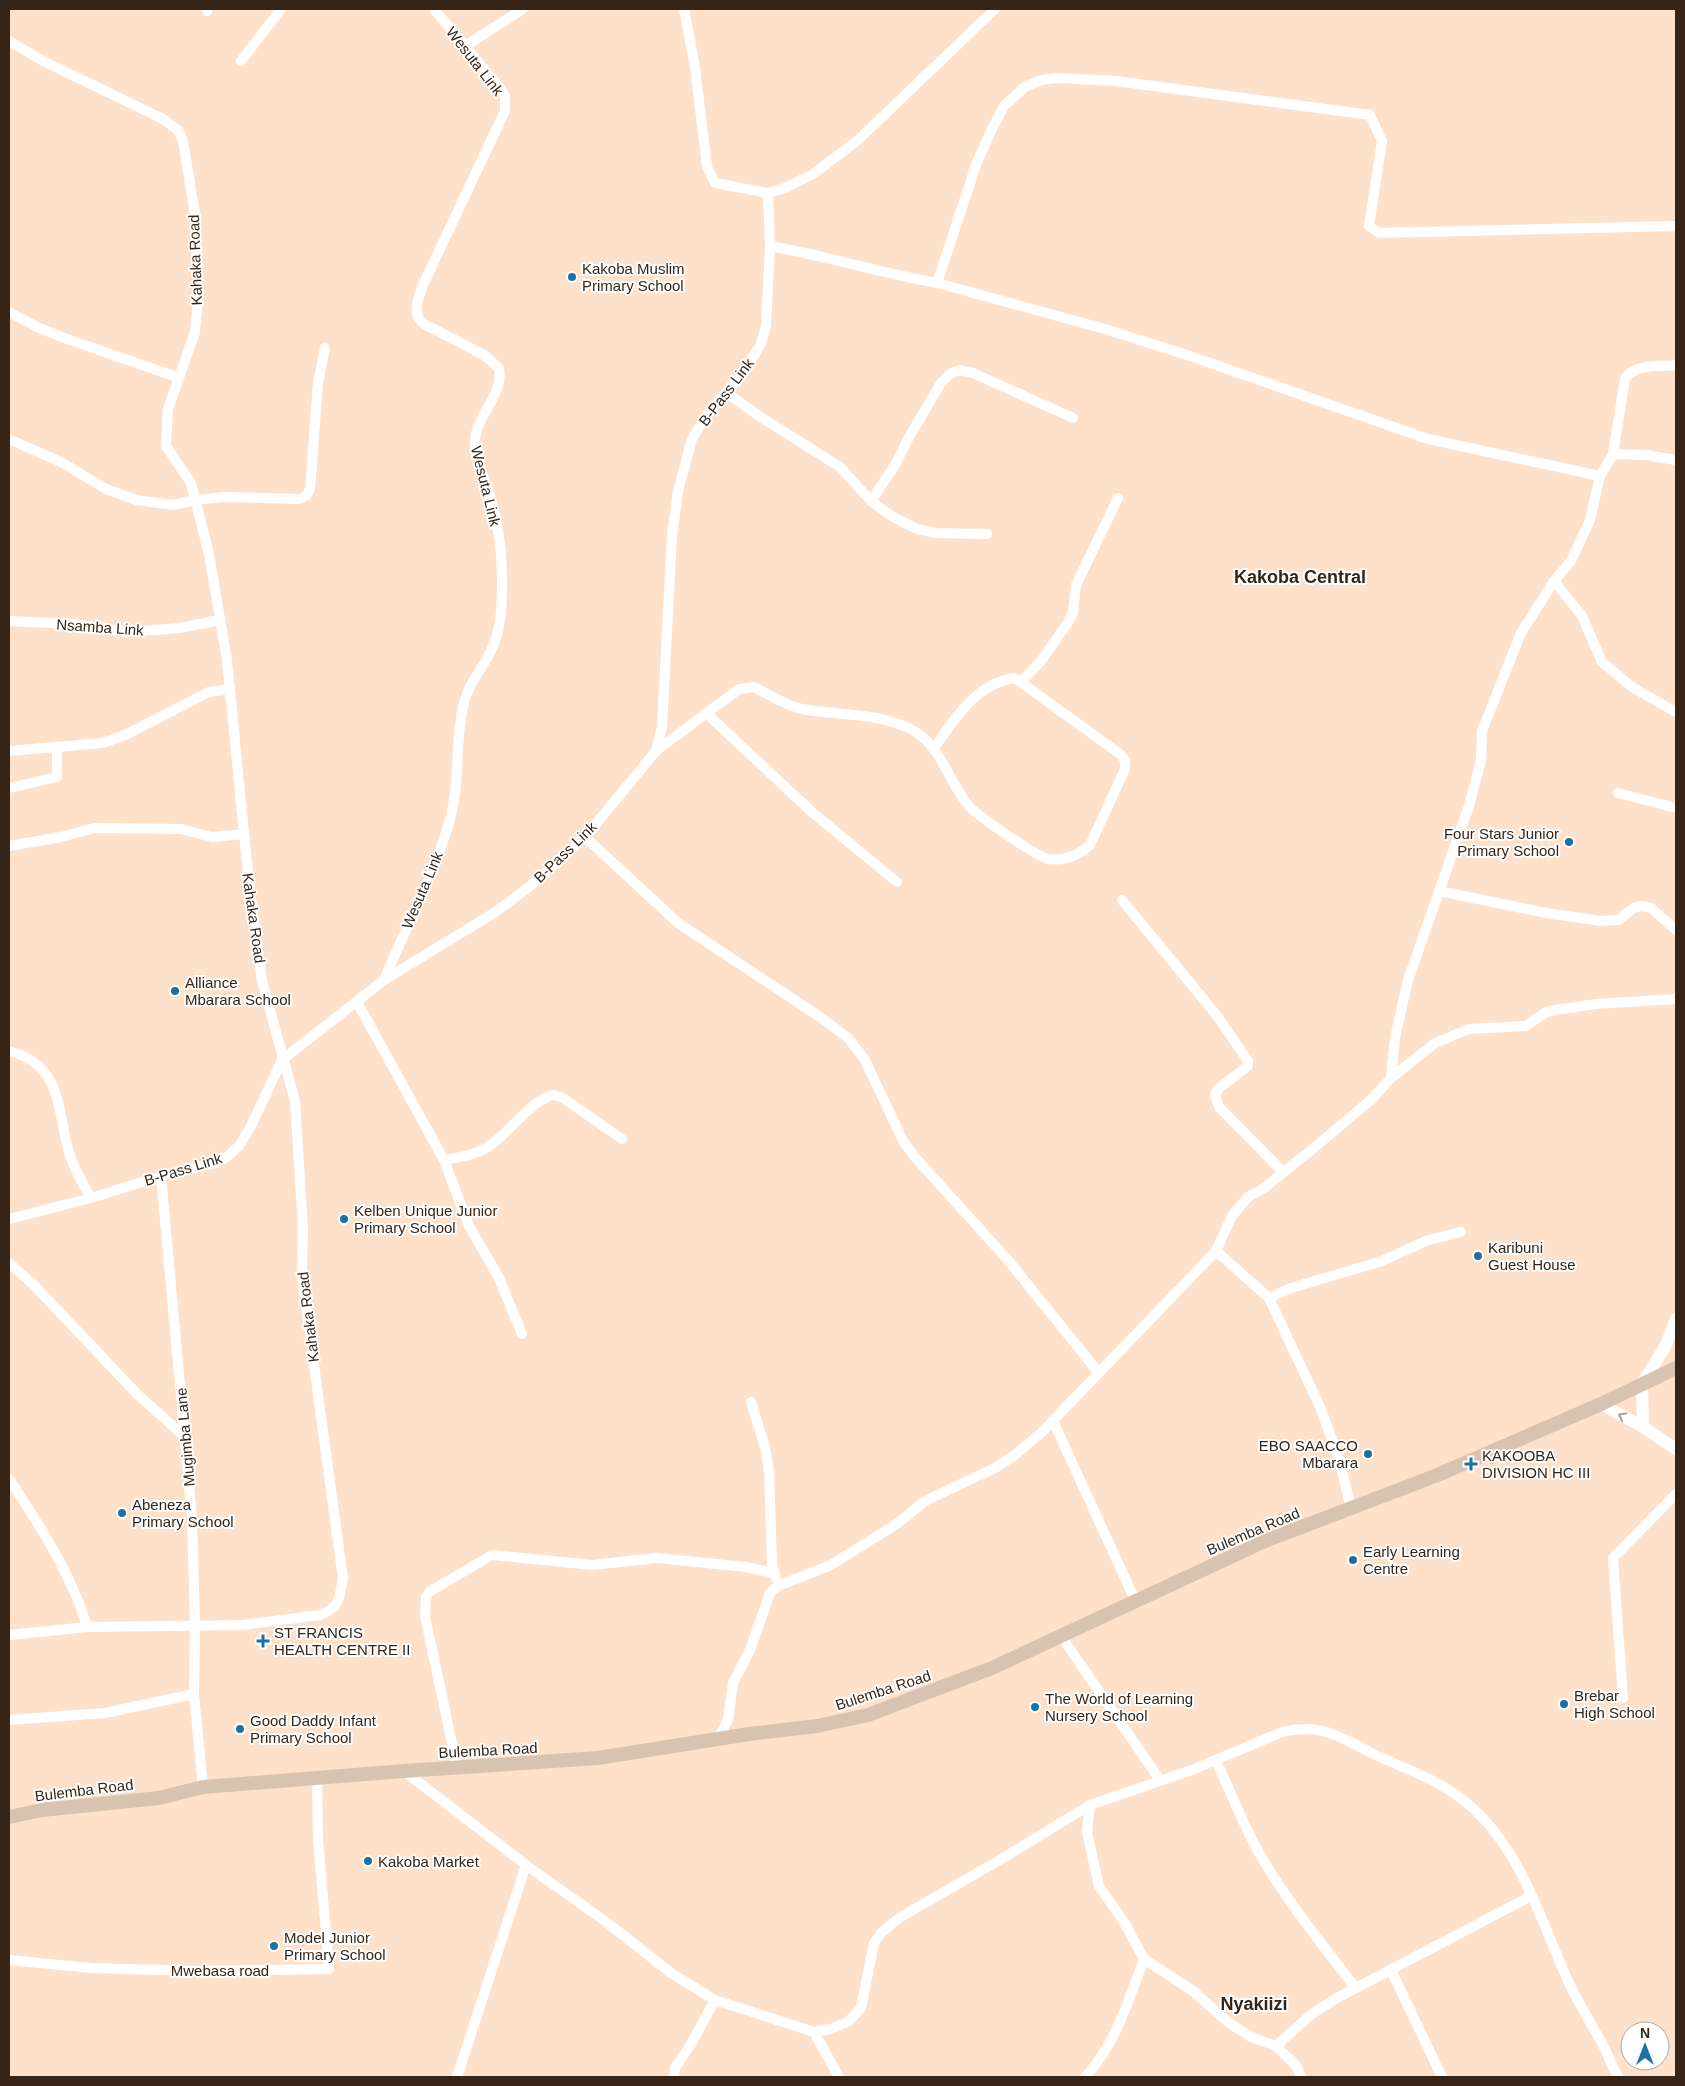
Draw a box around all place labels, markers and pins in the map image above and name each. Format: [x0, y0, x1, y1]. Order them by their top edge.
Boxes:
place label: Kakoba Muslim Primary School [582, 260, 685, 294]
marker: Kakoba Muslim Primary School [566, 271, 578, 283]
place label: Four Stars Junior Primary School [1444, 825, 1559, 859]
marker: Four Stars Junior Primary School [1563, 836, 1575, 848]
place label: Alliance Mbarara School [185, 974, 291, 1008]
marker: Alliance Mbarara School [169, 985, 181, 997]
place label: Kelben Unique Junior Primary School [354, 1202, 497, 1236]
marker: Kelben Unique Junior Primary School [338, 1213, 350, 1225]
place label: Karibuni Guest House [1488, 1239, 1576, 1273]
marker: Karibuni Guest House [1472, 1250, 1484, 1262]
place label: EBO SAACCO Mbarara [1259, 1437, 1359, 1471]
place label: KAKOOBA DIVISION HC III [1482, 1447, 1590, 1481]
marker: EBO SAACCO Mbarara [1362, 1448, 1374, 1460]
marker: KAKOOBA DIVISION HC III [1464, 1457, 1478, 1471]
place label: Abeneza Primary School [132, 1496, 234, 1530]
marker: Abeneza Primary School [116, 1507, 128, 1519]
place label: Early Learning Centre [1363, 1543, 1460, 1577]
marker: Early Learning Centre [1347, 1554, 1359, 1566]
place label: ST FRANCIS HEALTH CENTRE II [274, 1624, 410, 1658]
marker: ST FRANCIS HEALTH CENTRE II [256, 1634, 270, 1648]
place label: Brebar High School [1574, 1687, 1655, 1721]
place label: The World of Learning Nursery School [1045, 1690, 1193, 1724]
marker: Brebar High School [1558, 1698, 1570, 1710]
marker: The World of Learning Nursery School [1029, 1701, 1041, 1713]
place label: Good Daddy Infant Primary School [250, 1712, 377, 1746]
marker: Good Daddy Infant Primary School [234, 1723, 246, 1735]
place label: Kakoba Market [378, 1853, 480, 1870]
marker: Kakoba Market [362, 1855, 374, 1867]
place label: Model Junior Primary School [284, 1929, 386, 1963]
marker: Model Junior Primary School [268, 1940, 280, 1952]

